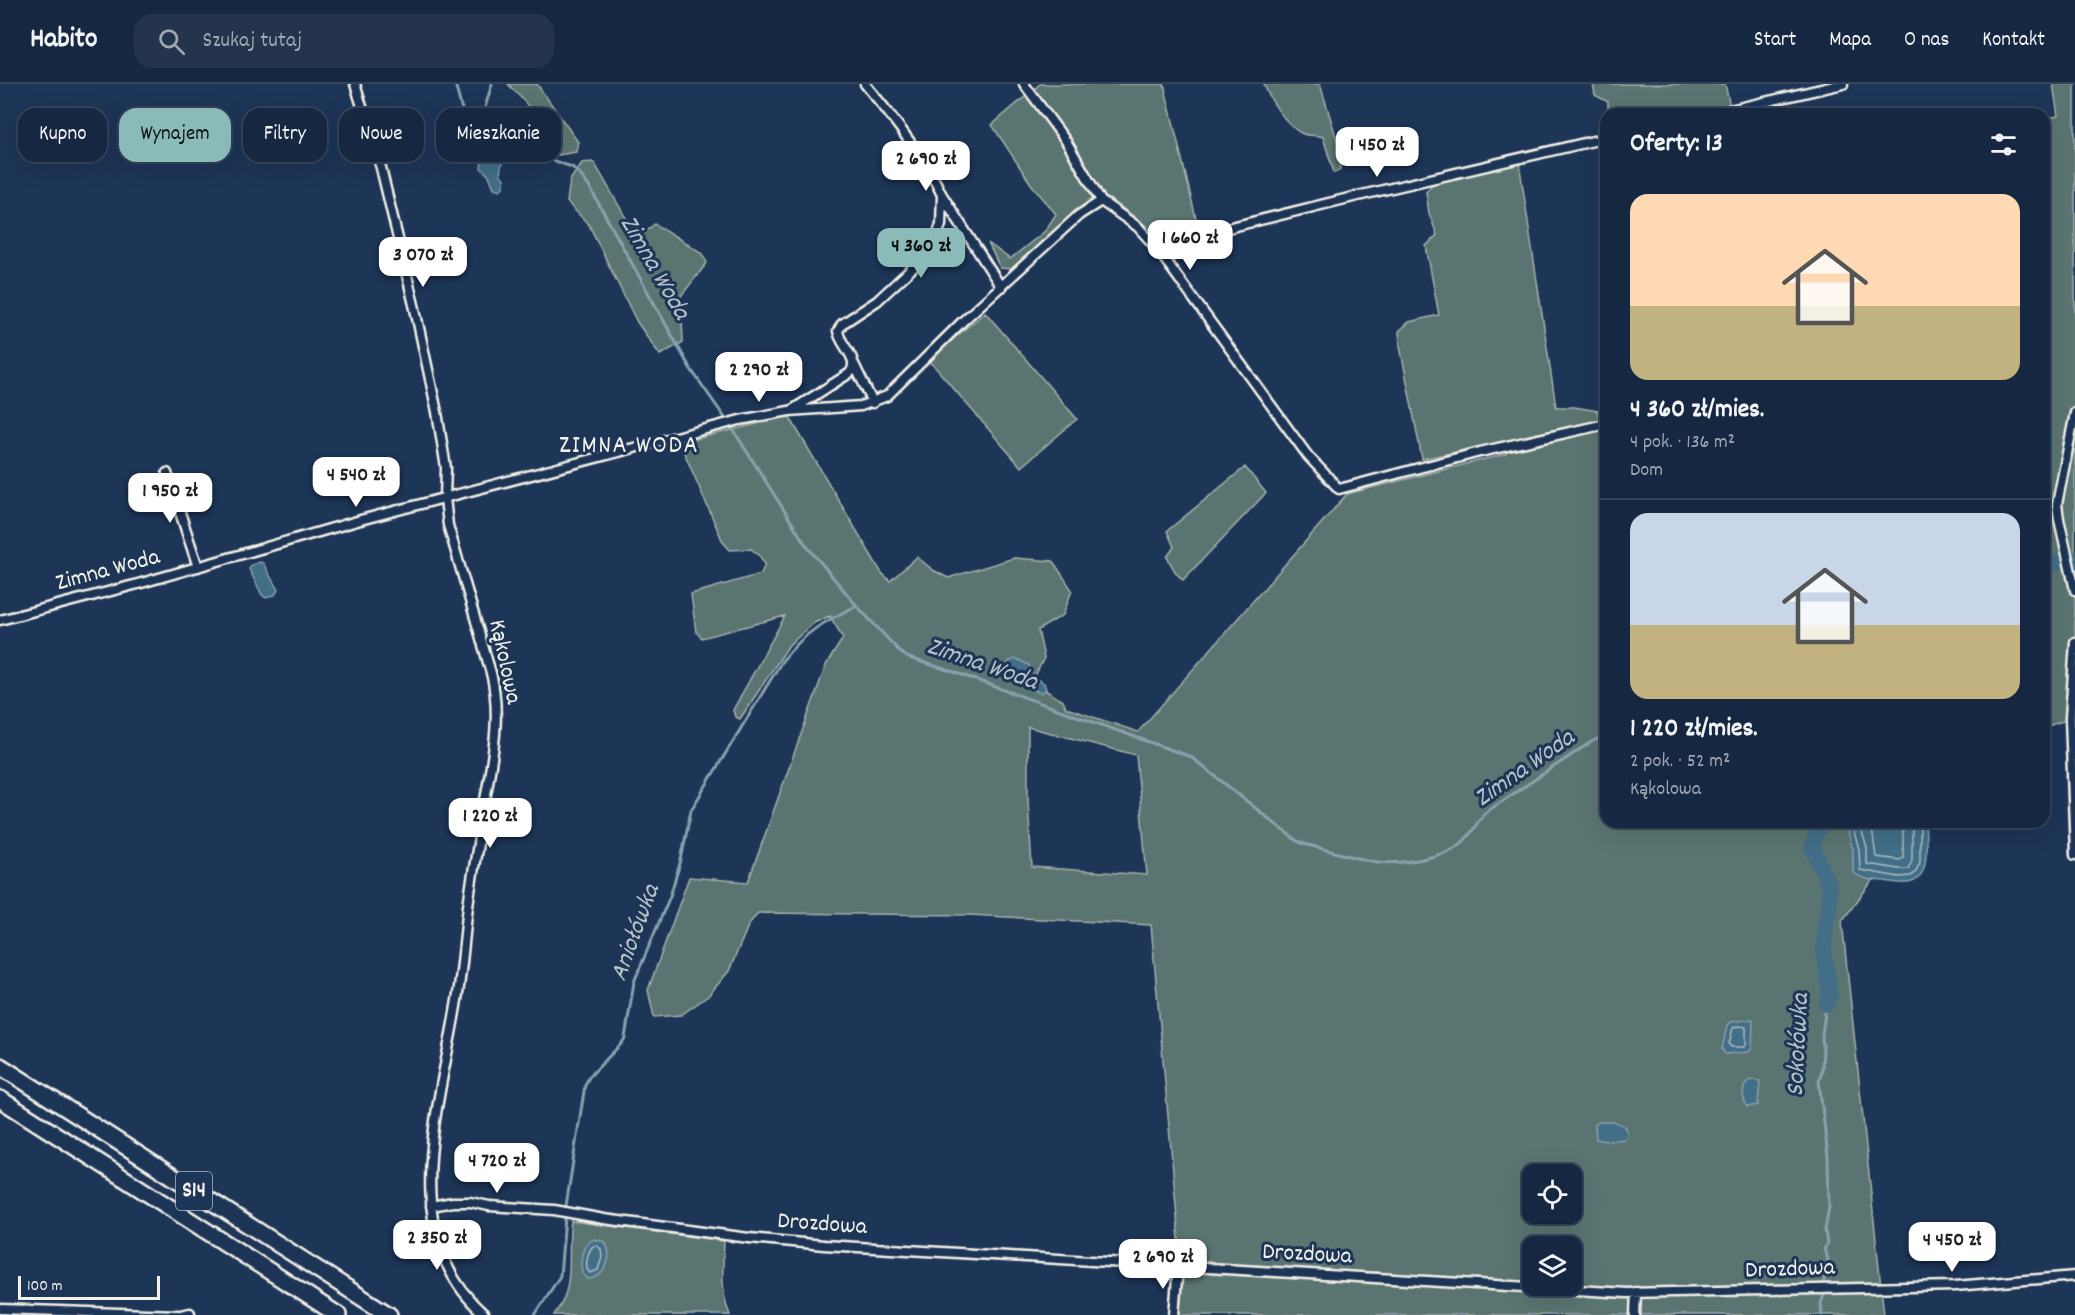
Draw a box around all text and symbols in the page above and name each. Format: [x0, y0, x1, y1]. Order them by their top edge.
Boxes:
search box [134, 14, 554, 68]
text: Habito [30, 21, 98, 61]
icon: search [155, 25, 188, 58]
text: Szukaj tutaj [203, 26, 302, 57]
text: Start [1754, 26, 1796, 56]
text: Mapa [1829, 26, 1871, 56]
text: O nas [1904, 26, 1949, 56]
text: Kontakt [1982, 26, 2045, 56]
chip: Kupno [18, 108, 107, 162]
chip: Wynajem [119, 108, 231, 162]
chip: Filtry [243, 108, 327, 162]
chip: Nowe [339, 108, 424, 162]
chip: Mieszkanie [436, 108, 561, 162]
text: Oferty: 13 [1630, 126, 1723, 163]
pin: 1 450 zł [1315, 127, 1439, 178]
icon: filters [1987, 128, 2020, 161]
text: 1 450 zł [1350, 132, 1404, 160]
pin: 2 690 zł [864, 141, 988, 192]
text: 2 690 zł [896, 146, 956, 174]
water label: Zimna Woda [609, 209, 700, 329]
pin: 1 660 zł [1128, 220, 1252, 271]
text: 1 660 zł [1162, 225, 1218, 253]
pin: 4 360 zł [859, 228, 983, 279]
text: 4 360 zł [891, 233, 951, 261]
icon: home [1771, 233, 1879, 341]
pin: 3 070 zł [361, 237, 485, 288]
text: 3 070 zł [393, 242, 453, 270]
pin: 2 290 zł [697, 352, 821, 403]
text: 2 290 zł [729, 357, 789, 385]
text: 4 360 zł/mies. [1630, 392, 1764, 429]
district label: ZIMNA WODA [559, 428, 699, 465]
text: 4 pok. · 136 m² [1630, 429, 1735, 457]
pin: 4 540 zł [294, 457, 418, 508]
text: Dom [1630, 457, 1663, 485]
text: 4 540 zł [327, 462, 385, 490]
pin: 1 950 zł [108, 473, 232, 524]
text: 1 950 zł [142, 478, 198, 506]
street label: Zimna Woda [52, 541, 164, 601]
icon: home [1771, 552, 1879, 660]
street label: Kąkolowa [478, 617, 530, 708]
water label: Zimna Woda [922, 629, 1044, 702]
text: 1 220 zł/mies. [1630, 711, 1758, 748]
water label: Zimna Woda [1467, 720, 1584, 817]
text: 2 pok. · 52 m² [1630, 748, 1730, 776]
text: Kąkolowa [1630, 776, 1701, 804]
pin: 1 220 zł [428, 798, 552, 849]
text: 1 220 zł [463, 803, 517, 831]
water label: Aniołówka [601, 878, 671, 986]
water label: Sokołówka [1778, 991, 1820, 1097]
pin: 4 720 zł [435, 1143, 559, 1194]
text: 4 720 zł [468, 1148, 526, 1176]
map controls [1522, 1164, 1582, 1296]
button: locate [1522, 1164, 1582, 1224]
road number: S14 [176, 1172, 212, 1210]
street label: Drozdowa [776, 1205, 869, 1245]
pin: 2 350 zł [375, 1220, 499, 1271]
pin: 4 450 zł [1890, 1222, 2014, 1273]
text: 2 350 zł [407, 1225, 467, 1253]
text: 4 450 zł [1923, 1227, 1981, 1255]
street label: Drozdowa [1261, 1236, 1353, 1274]
button: layers [1522, 1236, 1582, 1296]
pin: 2 690 zł [1101, 1239, 1225, 1290]
text: 2 690 zł [1133, 1244, 1193, 1272]
street label: Drozdowa [1745, 1251, 1836, 1289]
scale bar [18, 1273, 160, 1300]
text: 100 m [27, 1275, 63, 1298]

